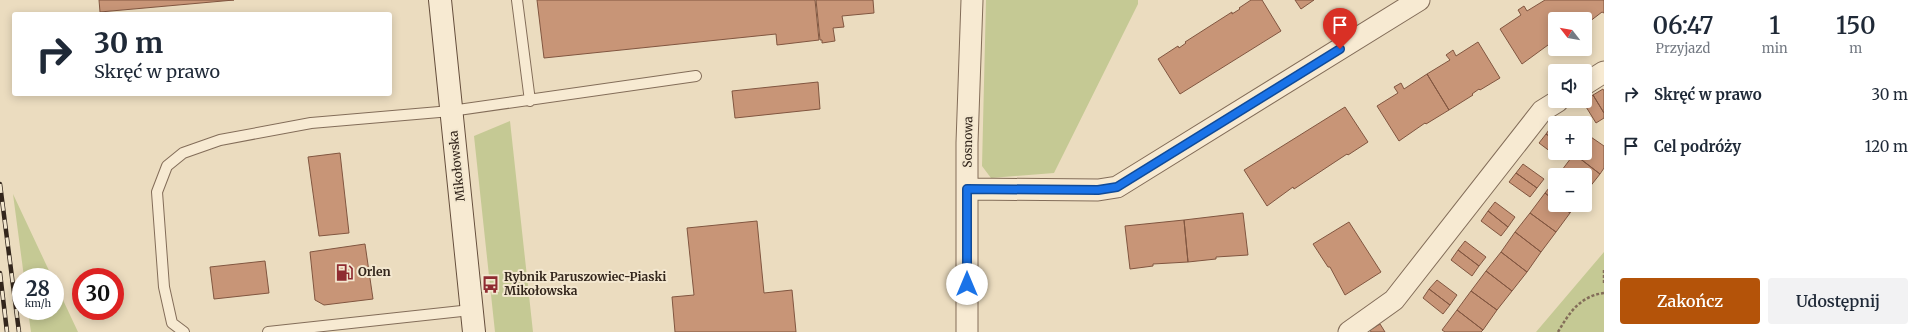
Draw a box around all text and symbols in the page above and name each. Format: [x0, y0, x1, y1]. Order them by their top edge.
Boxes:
pin [1323, 8, 1357, 49]
text: 06:47 [1652, 10, 1713, 41]
text: 1 [1769, 10, 1780, 41]
text: 150 [1836, 10, 1876, 41]
north arrow [1548, 12, 1592, 56]
map controls [1548, 12, 1592, 212]
icon: arrive [1329, 14, 1351, 36]
text: 30 m [94, 25, 163, 61]
icon: right [28, 28, 80, 80]
text: Przyjazd [1656, 40, 1710, 57]
text: min [1762, 40, 1788, 57]
text: m [1849, 40, 1862, 57]
text: Skręć w prawo [94, 60, 220, 83]
button: sound [1548, 64, 1592, 108]
icon: right [1620, 83, 1642, 105]
text: Skręć w prawo [1654, 85, 1762, 104]
text: 30 m [1871, 85, 1908, 104]
street label: Sosnowa [960, 116, 975, 168]
button: + [1548, 116, 1592, 160]
street label: Mikołowska [445, 129, 468, 202]
icon: arrive [1620, 135, 1642, 157]
text: Cel podróży [1654, 137, 1741, 156]
text: 120 m [1865, 137, 1908, 156]
button: − [1548, 168, 1592, 212]
fuel station icon: Orlen [335, 262, 355, 282]
position arrow [946, 263, 988, 305]
place label: Orlen [358, 264, 391, 279]
speed limit sign: 30 [72, 268, 124, 320]
place label: Rybnik Paruszowiec-Piaski Mikołowska [504, 269, 666, 298]
bus stop icon: Rybnik Paruszowiec-Piaski Mikołowska [481, 274, 501, 294]
text: 28 [26, 276, 50, 301]
button: Zakończ [1620, 278, 1760, 324]
button: Udostępnij [1768, 278, 1908, 324]
text: km/h [25, 297, 51, 310]

